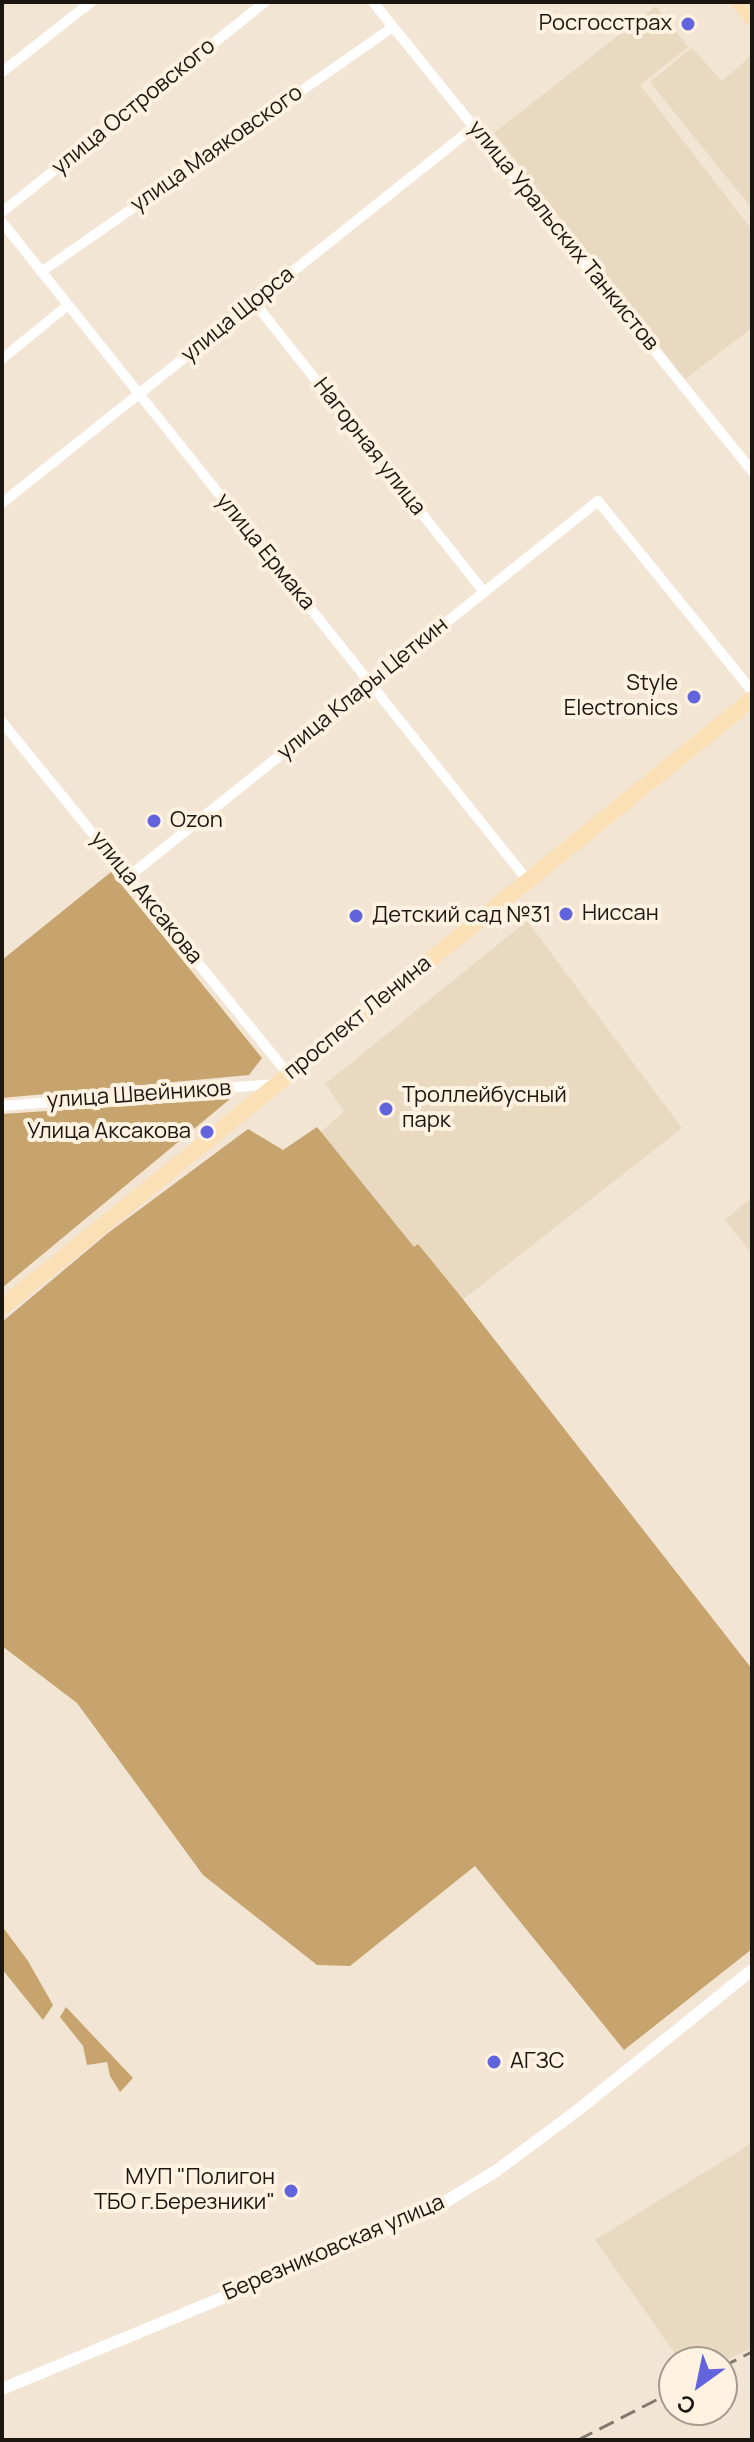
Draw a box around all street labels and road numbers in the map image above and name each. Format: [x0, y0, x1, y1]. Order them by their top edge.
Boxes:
street label: улица Островского [47, 33, 221, 181]
street label: улица Маяковского [126, 80, 308, 218]
street label: улица Уральских Танкистов [462, 116, 664, 356]
street label: улица Щорса [176, 262, 300, 368]
street label: Нагорная улица [307, 373, 431, 521]
street label: улица Ермака [210, 488, 320, 616]
street label: улица Клары Цеткин [272, 612, 454, 766]
street label: улица Аксакова [84, 826, 208, 970]
street label: проспект Ленина [279, 951, 437, 1085]
street label: улица Швейников [46, 1075, 232, 1115]
street label: Березниковская улица [219, 2189, 449, 2307]

